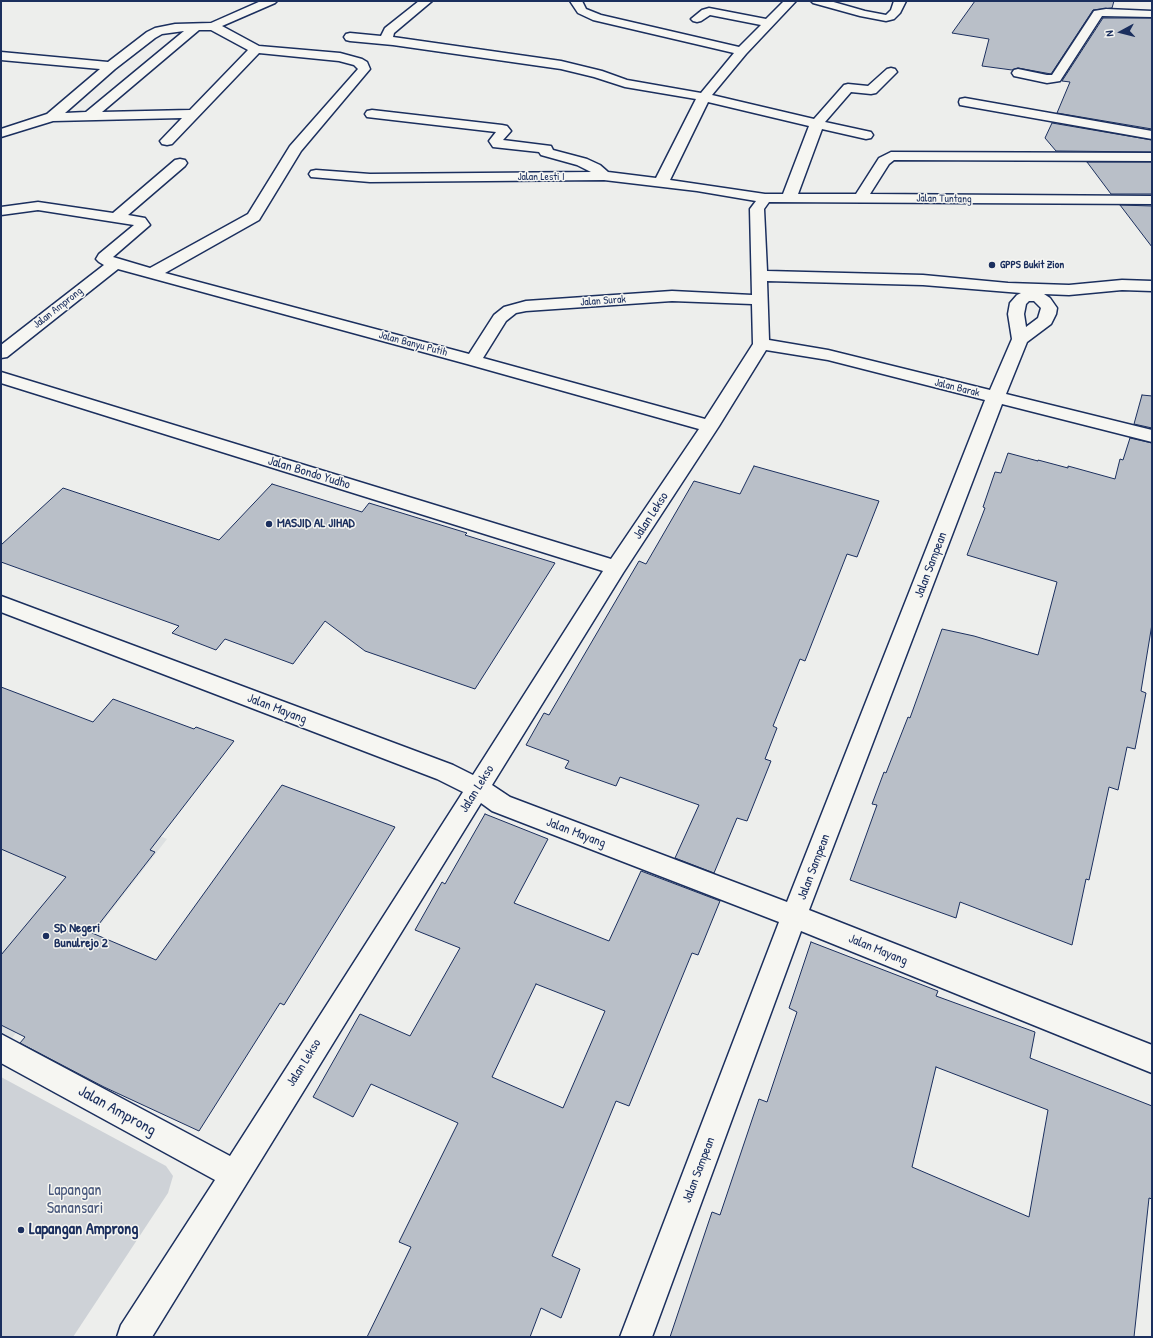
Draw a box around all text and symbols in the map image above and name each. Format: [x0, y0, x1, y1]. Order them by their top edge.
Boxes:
north arrow [1101, 12, 1141, 52]
text: N [1102, 30, 1116, 37]
street label: Jalan Lesti I [517, 170, 565, 184]
street label: Jalan Tuntang [916, 192, 972, 206]
place label: GPPS Bukit Zion [1000, 258, 1064, 272]
marker: GPPS Bukit Zion [987, 260, 997, 270]
street label: Jalan Amprong [31, 285, 85, 331]
street label: Jalan Surak [580, 293, 626, 309]
street label: Jalan Banyu Putih [377, 329, 449, 359]
street label: Jalan Barak [933, 376, 981, 400]
street label: Jalan Bondo Yudho [266, 453, 352, 493]
street label: Jalan Lekso [630, 490, 672, 542]
place label: MASJID AL JIHAD [277, 516, 355, 532]
marker: MASJID AL JIHAD [264, 519, 274, 529]
street label: Jalan Sampean [911, 530, 951, 600]
street label: Jalan Mayang [245, 691, 309, 727]
street label: Jalan Lekso [456, 762, 498, 816]
street label: Jalan Mayang [544, 815, 608, 851]
street label: Jalan Sampean [794, 832, 834, 902]
place label: SD Negeri Bunulrejo 2 [54, 921, 108, 952]
marker: SD Negeri Bunulrejo 2 [41, 931, 51, 941]
street label: Jalan Mayang [846, 931, 910, 969]
street label: Jalan Lekso [283, 1036, 325, 1090]
street label: Jalan Amprong [75, 1082, 159, 1140]
street label: Jalan Sampean [679, 1135, 719, 1205]
park label: Lapangan Sanansari [47, 1181, 103, 1219]
place label: Lapangan Amprong [29, 1220, 138, 1240]
marker: Lapangan Amprong [16, 1225, 26, 1235]

